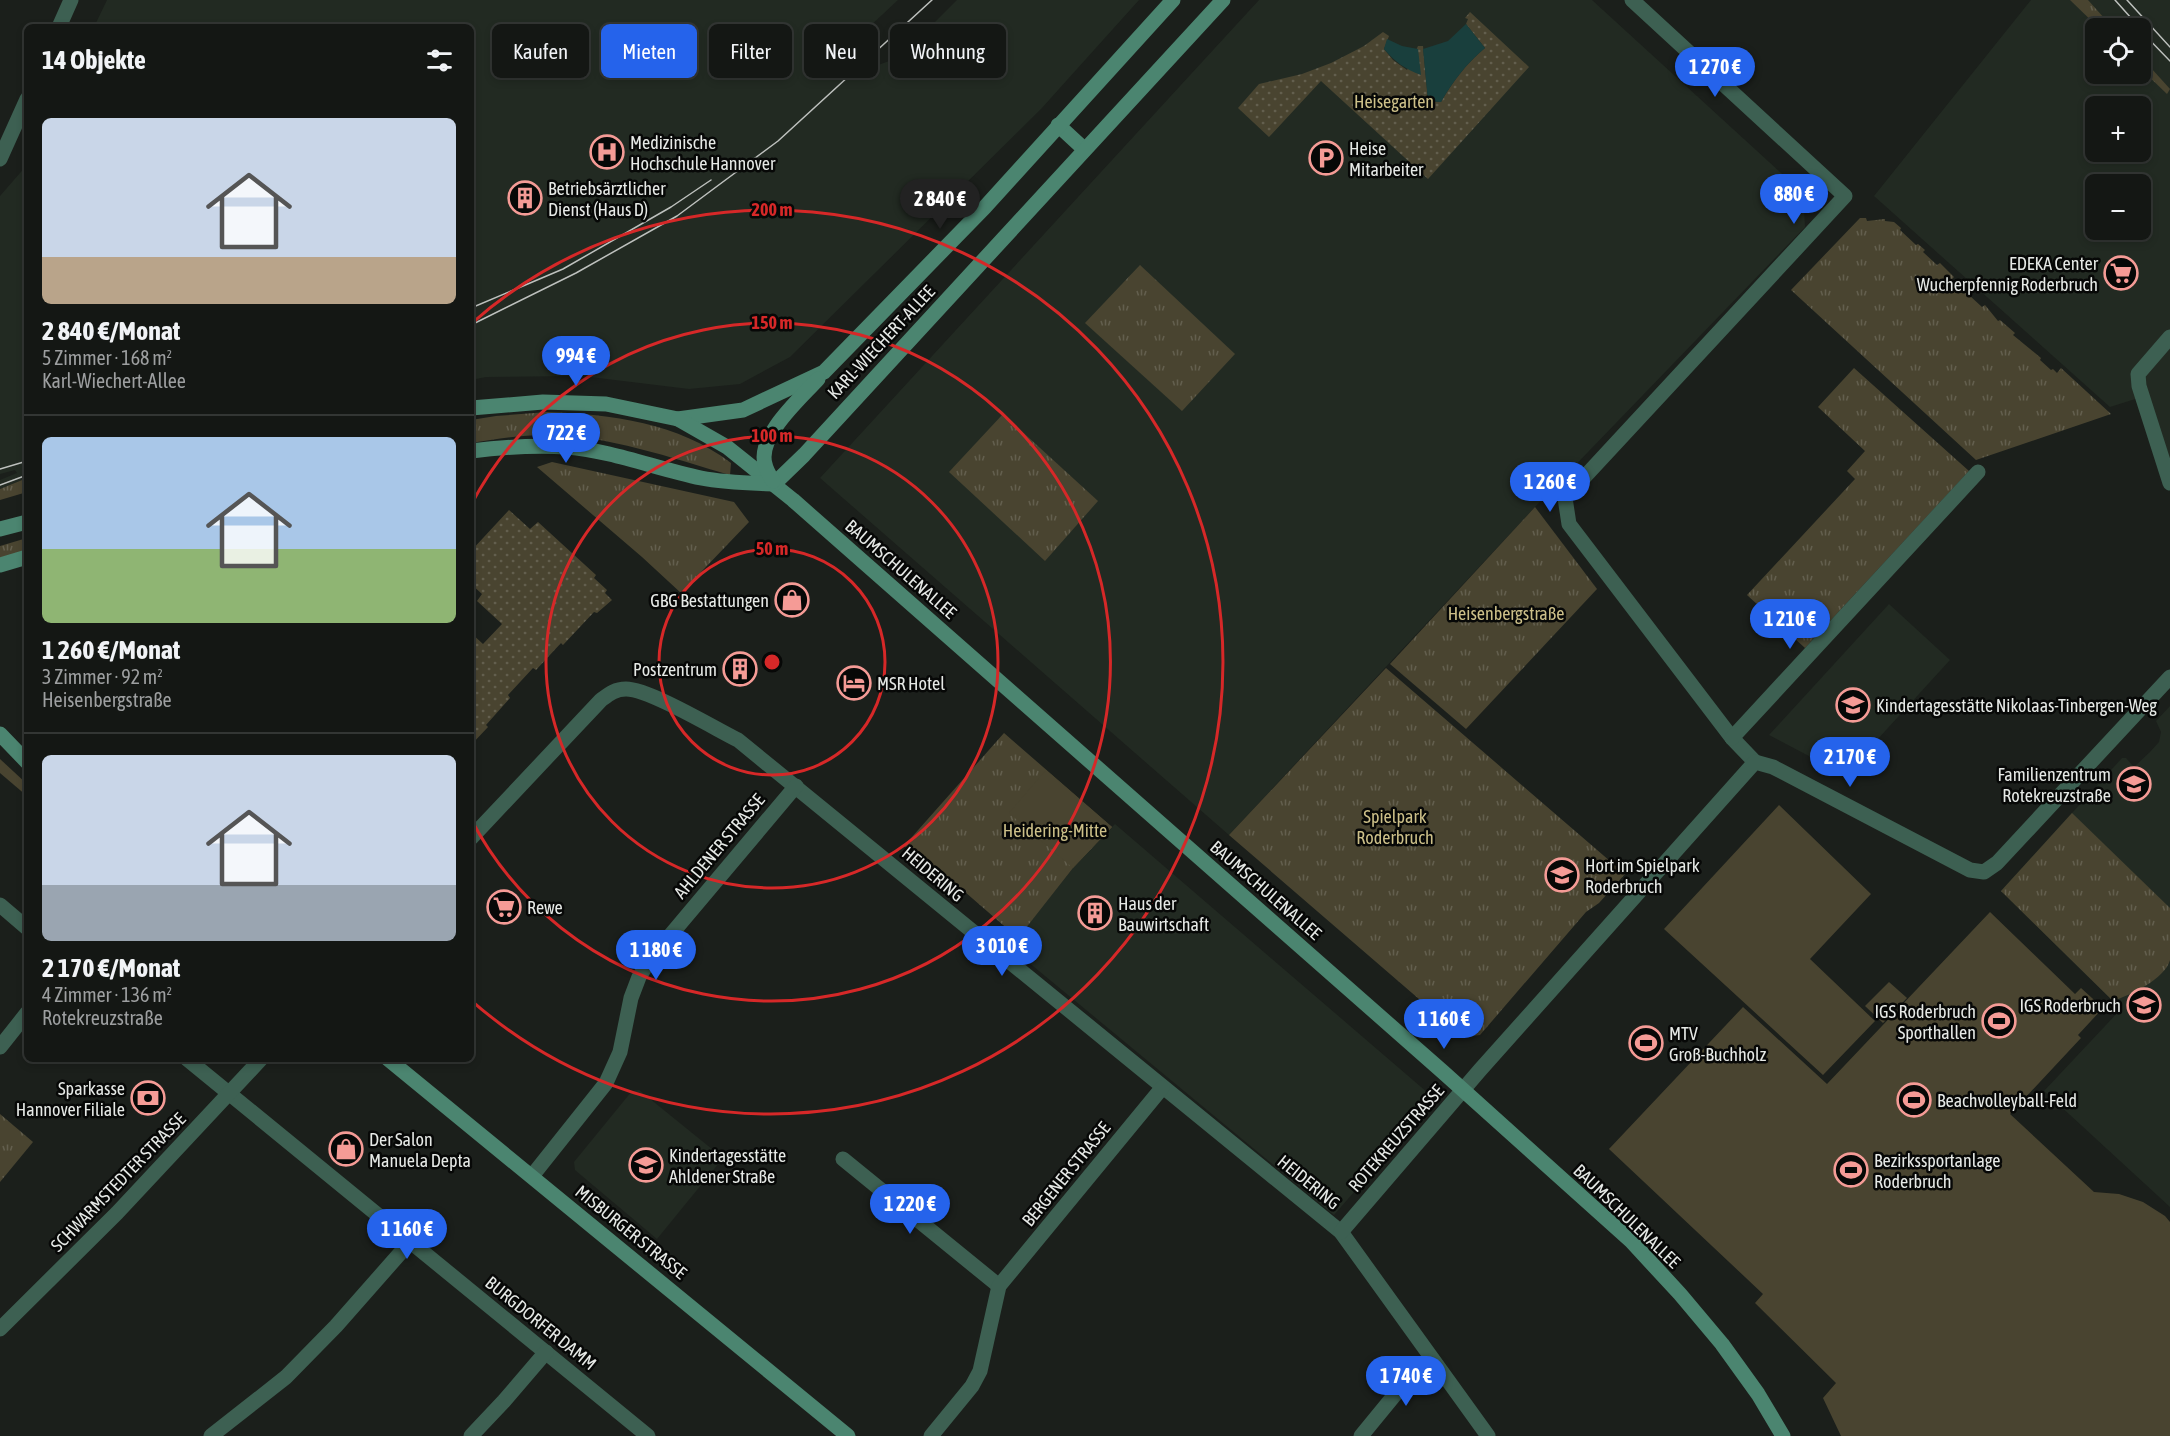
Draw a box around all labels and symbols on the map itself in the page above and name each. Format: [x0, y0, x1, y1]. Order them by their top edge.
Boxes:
pin: 1 270 € [1660, 47, 1770, 98]
park label: Heisegarten [1354, 91, 1434, 112]
place label: Medizinische Hochschule Hannover [630, 132, 776, 174]
hospital icon: Medizinische Hochschule Hannover [589, 134, 625, 170]
place label: Heise Mitarbeiter [1349, 138, 1424, 180]
parking icon: Heise Mitarbeiter [1308, 140, 1344, 176]
pin: 880 € [1752, 174, 1836, 225]
place label: Betriebsärztlicher Dienst (Haus D) [548, 178, 666, 220]
pin: 2 840 € [885, 179, 995, 230]
building icon: Betriebsärztlicher Dienst (Haus D) [507, 180, 543, 216]
text: 200 m [752, 199, 792, 220]
place label: EDEKA Center Wucherpfennig Roderbruch [1917, 253, 2099, 295]
supermarket icon: EDEKA Center Wucherpfennig Roderbruch [2103, 255, 2139, 291]
street label: KARL-WIECHERT-ALLEE [823, 281, 939, 403]
text: 150 m [752, 312, 792, 333]
pin: 994 € [534, 336, 618, 387]
pin: 722 € [524, 413, 608, 464]
text: 100 m [752, 425, 792, 446]
pin: 1 260 € [1495, 462, 1605, 513]
street label: BAUMSCHULENALLEE [841, 515, 961, 623]
text: 50 m [756, 538, 788, 559]
shop icon: GBG Bestattungen [774, 582, 810, 618]
place label: GBG Bestattungen [650, 590, 769, 611]
pin: 1 210 € [1735, 599, 1845, 650]
park label: Heisenbergstraße [1448, 603, 1564, 624]
building icon: Postzentrum [722, 651, 758, 687]
centre of rings [762, 652, 782, 672]
place label: Postzentrum [633, 659, 717, 680]
hotel icon: MSR Hotel [836, 665, 872, 701]
place label: MSR Hotel [877, 673, 945, 694]
school or university icon: Kindertagesstätte Nikolaas-Tinbergen-Weg [1835, 687, 1871, 723]
place label: Kindertagesstätte Nikolaas-Tinbergen-Weg [1876, 695, 2157, 716]
pin: 2 170 € [1795, 737, 1905, 788]
place label: Familienzentrum Rotekreuzstraße [1997, 764, 2111, 806]
school or university icon: Familienzentrum Rotekreuzstraße [2116, 766, 2152, 802]
street label: AHLDENER STRASSE [669, 789, 769, 902]
park label: Spielpark Roderbruch [1356, 806, 1434, 848]
park label: Heidering-Mitte [1003, 820, 1107, 841]
street label: BAUMSCHULENALLEE [1206, 836, 1326, 944]
street label: HEIDERING [898, 842, 968, 906]
place label: Hort im Spielpark Roderbruch [1585, 855, 1700, 897]
school or university icon: Hort im Spielpark Roderbruch [1544, 857, 1580, 893]
supermarket icon: Rewe [486, 889, 522, 925]
place label: Haus der Bauwirtschaft [1118, 893, 1209, 935]
building icon: Haus der Bauwirtschaft [1077, 895, 1113, 931]
place label: Rewe [527, 897, 563, 918]
pin: 3 010 € [947, 926, 1057, 977]
pin: 1 180 € [601, 930, 711, 981]
school or university icon: IGS Roderbruch [2126, 987, 2162, 1023]
place label: IGS Roderbruch [2019, 995, 2121, 1016]
pin: 1 160 € [1389, 999, 1499, 1050]
place label: IGS Roderbruch Sporthallen [1874, 1001, 1976, 1043]
sports icon: IGS Roderbruch Sporthallen [1981, 1003, 2017, 1039]
place label: MTV Groß-Buchholz [1669, 1023, 1767, 1065]
sports icon: MTV Groß-Buchholz [1628, 1025, 1664, 1061]
place label: Sparkasse Hannover Filiale [16, 1078, 125, 1120]
bank icon: Sparkasse Hannover Filiale [130, 1080, 166, 1116]
street label: ROTEKREUZSTRASSE [1344, 1080, 1448, 1196]
sports icon: Beachvolleyball-Feld [1896, 1082, 1932, 1118]
place label: Beachvolleyball-Feld [1937, 1090, 2077, 1111]
street label: SCHWARMSTEDTER STRASSE [46, 1108, 190, 1256]
street label: BERGENER STRASSE [1018, 1117, 1115, 1230]
place label: Der Salon Manuela Depta [369, 1129, 471, 1171]
shop icon: Der Salon Manuela Depta [328, 1131, 364, 1167]
place label: Kindertagesstätte Ahldener Straße [669, 1145, 786, 1187]
school or university icon: Kindertagesstätte Ahldener Straße [628, 1147, 664, 1183]
street label: HEIDERING [1274, 1150, 1344, 1214]
place label: Bezirkssportanlage Roderbruch [1874, 1150, 2000, 1192]
sports icon: Bezirkssportanlage Roderbruch [1833, 1152, 1869, 1188]
street label: BAUMSCHULENALLEE [1569, 1160, 1685, 1272]
street label: MISBURGER STRASSE [571, 1181, 691, 1283]
pin: 1 220 € [855, 1184, 965, 1235]
pin: 1 160 € [352, 1209, 462, 1260]
street label: BURGDORFER DAMM [481, 1272, 601, 1374]
pin: 1 740 € [1351, 1356, 1461, 1407]

